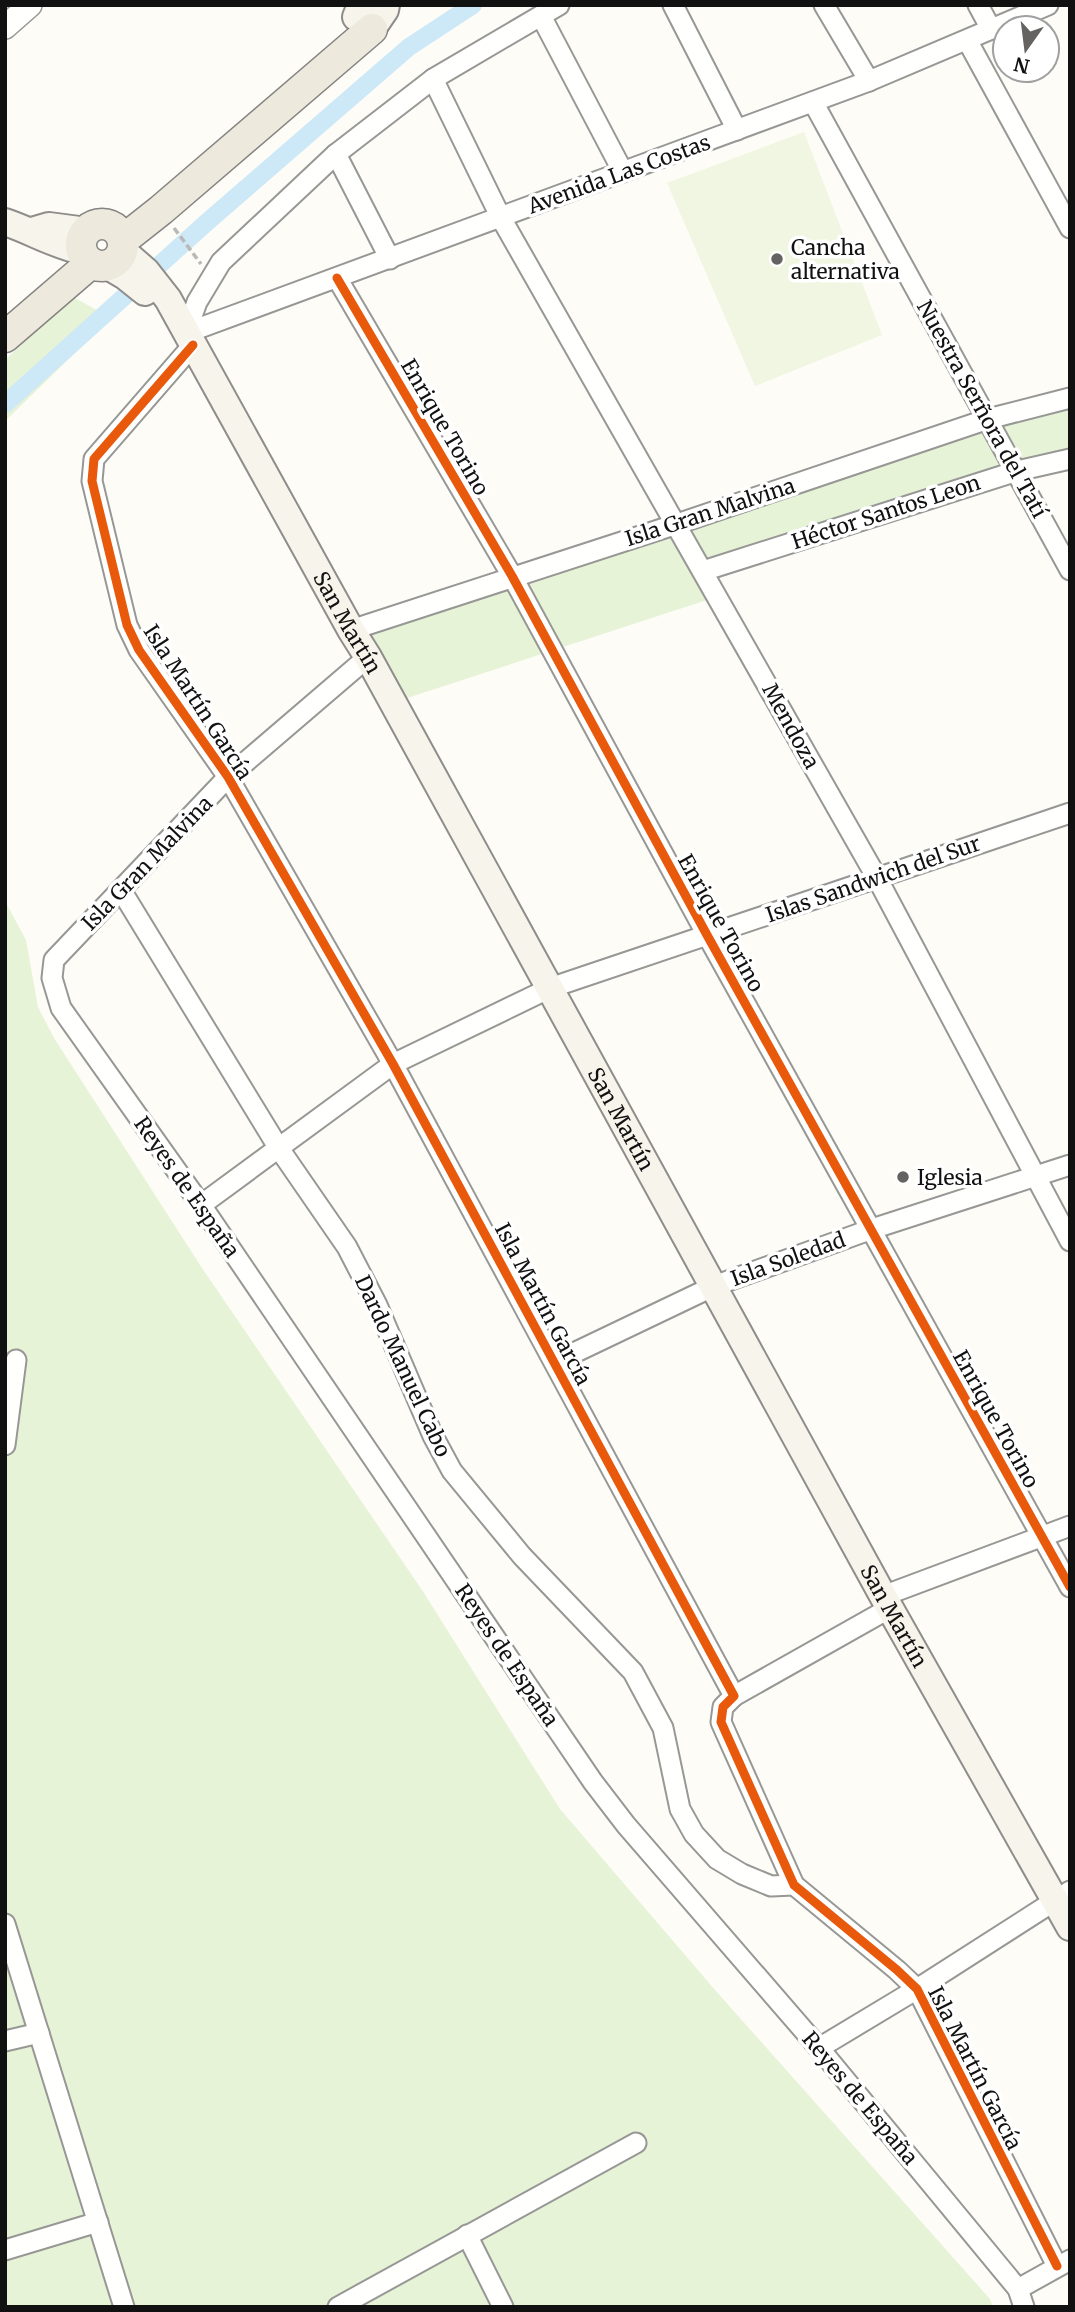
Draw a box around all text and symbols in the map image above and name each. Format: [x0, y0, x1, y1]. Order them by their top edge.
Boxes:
north arrow [991, 14, 1061, 84]
text: N [1012, 52, 1032, 79]
street label: Avenida Las Costas [523, 128, 714, 220]
place label: Cancha alternativa [791, 234, 900, 285]
marker: Cancha alternativa [769, 251, 785, 267]
street label: Nuestra Serñora del Tatí [911, 295, 1054, 524]
street label: Enrique Torino [395, 354, 495, 500]
street label: Héctor Santos Leon [788, 469, 984, 555]
street label: Isla Gran Malvina [622, 472, 798, 552]
street label: San Martín [308, 566, 388, 678]
street label: Isla Martín García [138, 619, 258, 785]
street label: Mendoza [757, 679, 825, 773]
street label: Isla Gran Malvina [76, 790, 218, 936]
street label: Islas Sandwich del Sur [762, 830, 984, 928]
street label: Enrique Torino [672, 849, 770, 997]
street label: San Martín [582, 1063, 661, 1175]
street label: Reyes de España [128, 1111, 246, 1263]
place label: Iglesia [917, 1164, 983, 1191]
marker: Iglesia [895, 1169, 911, 1185]
street label: Isla Martín García [489, 1218, 597, 1390]
street label: Isla Soledad [727, 1226, 849, 1292]
street label: Dardo Manuel Cabo [349, 1271, 457, 1461]
street label: Enrique Torino [947, 1345, 1045, 1493]
street label: San Martín [855, 1560, 934, 1672]
street label: Reyes de España [449, 1579, 565, 1731]
street label: Isla Martín García [922, 1982, 1028, 2154]
street label: Reyes de España [796, 2026, 924, 2170]

